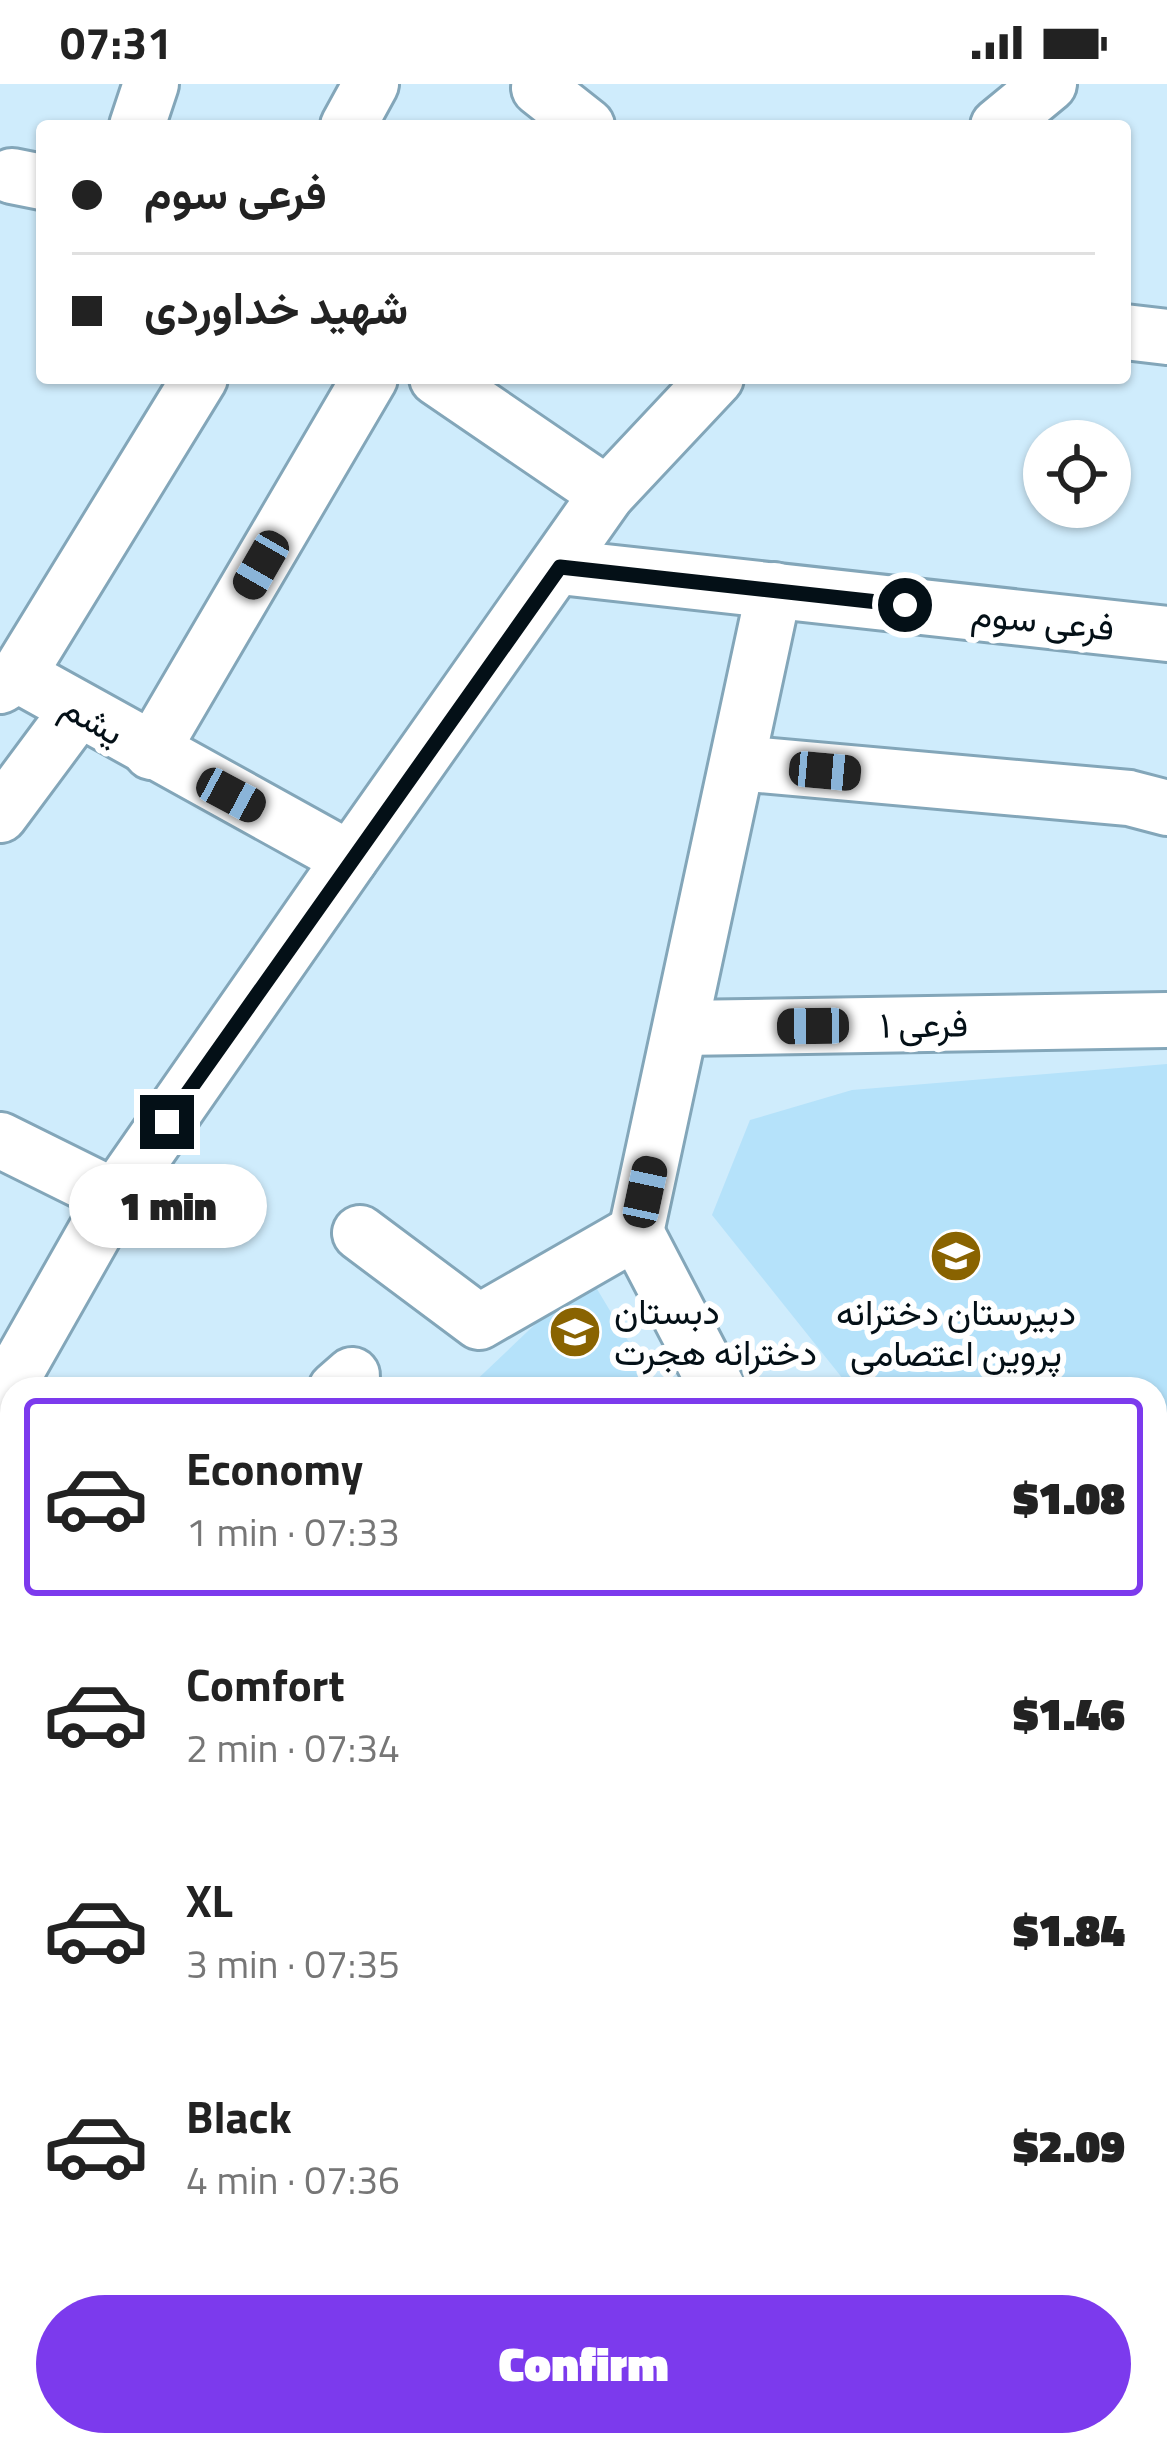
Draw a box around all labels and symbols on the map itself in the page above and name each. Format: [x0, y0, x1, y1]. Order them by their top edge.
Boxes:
car [227, 525, 295, 605]
route start [878, 578, 932, 632]
street label: فرعی سوم [969, 585, 1117, 654]
street label: یشم [52, 679, 135, 758]
car [788, 750, 862, 792]
car [191, 762, 271, 828]
street label: فرعی ۱ [880, 995, 968, 1052]
car [777, 1007, 849, 1045]
route end [140, 1095, 194, 1149]
car [620, 1153, 670, 1231]
callout: 1 min [68, 1164, 266, 1248]
school or university icon: دبیرستان دخترانه پروین اعتصامی [928, 1228, 984, 1284]
place label: دبستان دخترانه هجرت [614, 1283, 817, 1379]
place label: دبیرستان دخترانه پروین اعتصامی [836, 1284, 1076, 1380]
school or university icon: دبستان دخترانه هجرت [547, 1304, 603, 1360]

